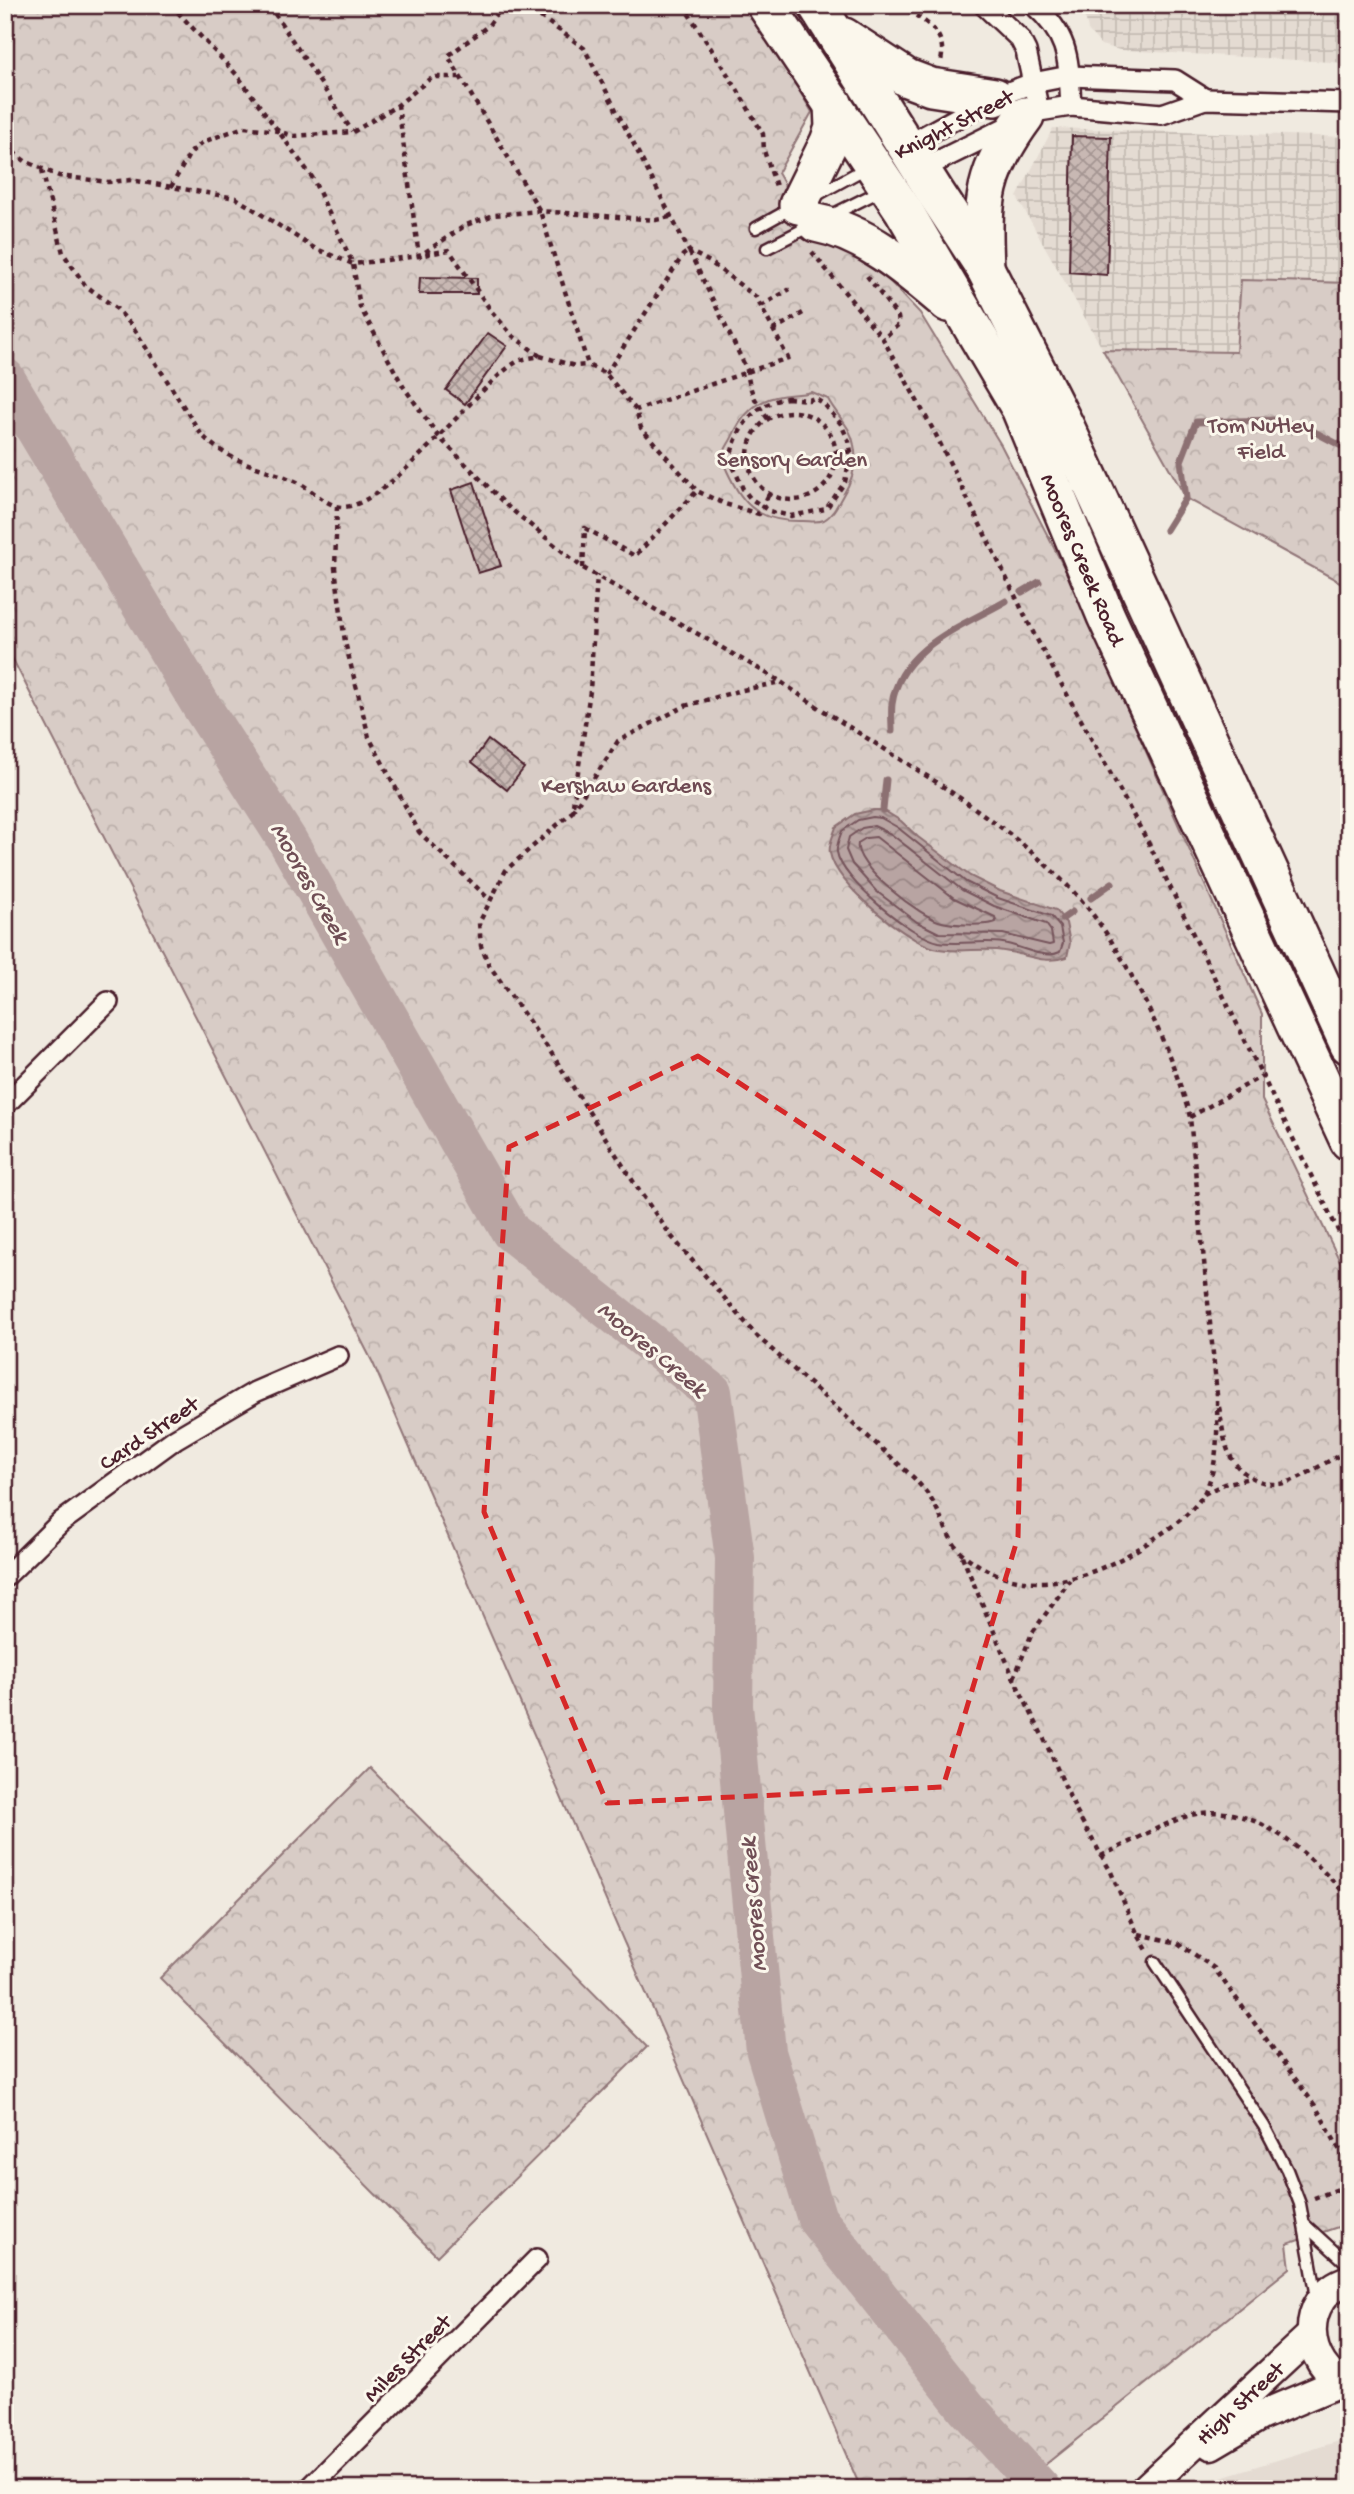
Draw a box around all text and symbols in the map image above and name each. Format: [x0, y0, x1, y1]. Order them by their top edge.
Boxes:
street label: Knight Street [890, 84, 1020, 168]
park label: Tom Nutley Field [1206, 414, 1314, 467]
park label: Sensory Garden [717, 448, 867, 475]
street label: Moores Creek Road [1032, 470, 1130, 652]
park label: Kershaw Gardens [541, 774, 711, 801]
water label: Moores Creek [262, 818, 355, 951]
water label: Moores Creek [590, 1297, 713, 1406]
street label: Card Street [95, 1391, 206, 1478]
water label: Moores Creek [735, 1834, 776, 1973]
street label: Miles Street [359, 2309, 459, 2409]
street label: High Street [1192, 2356, 1292, 2452]

